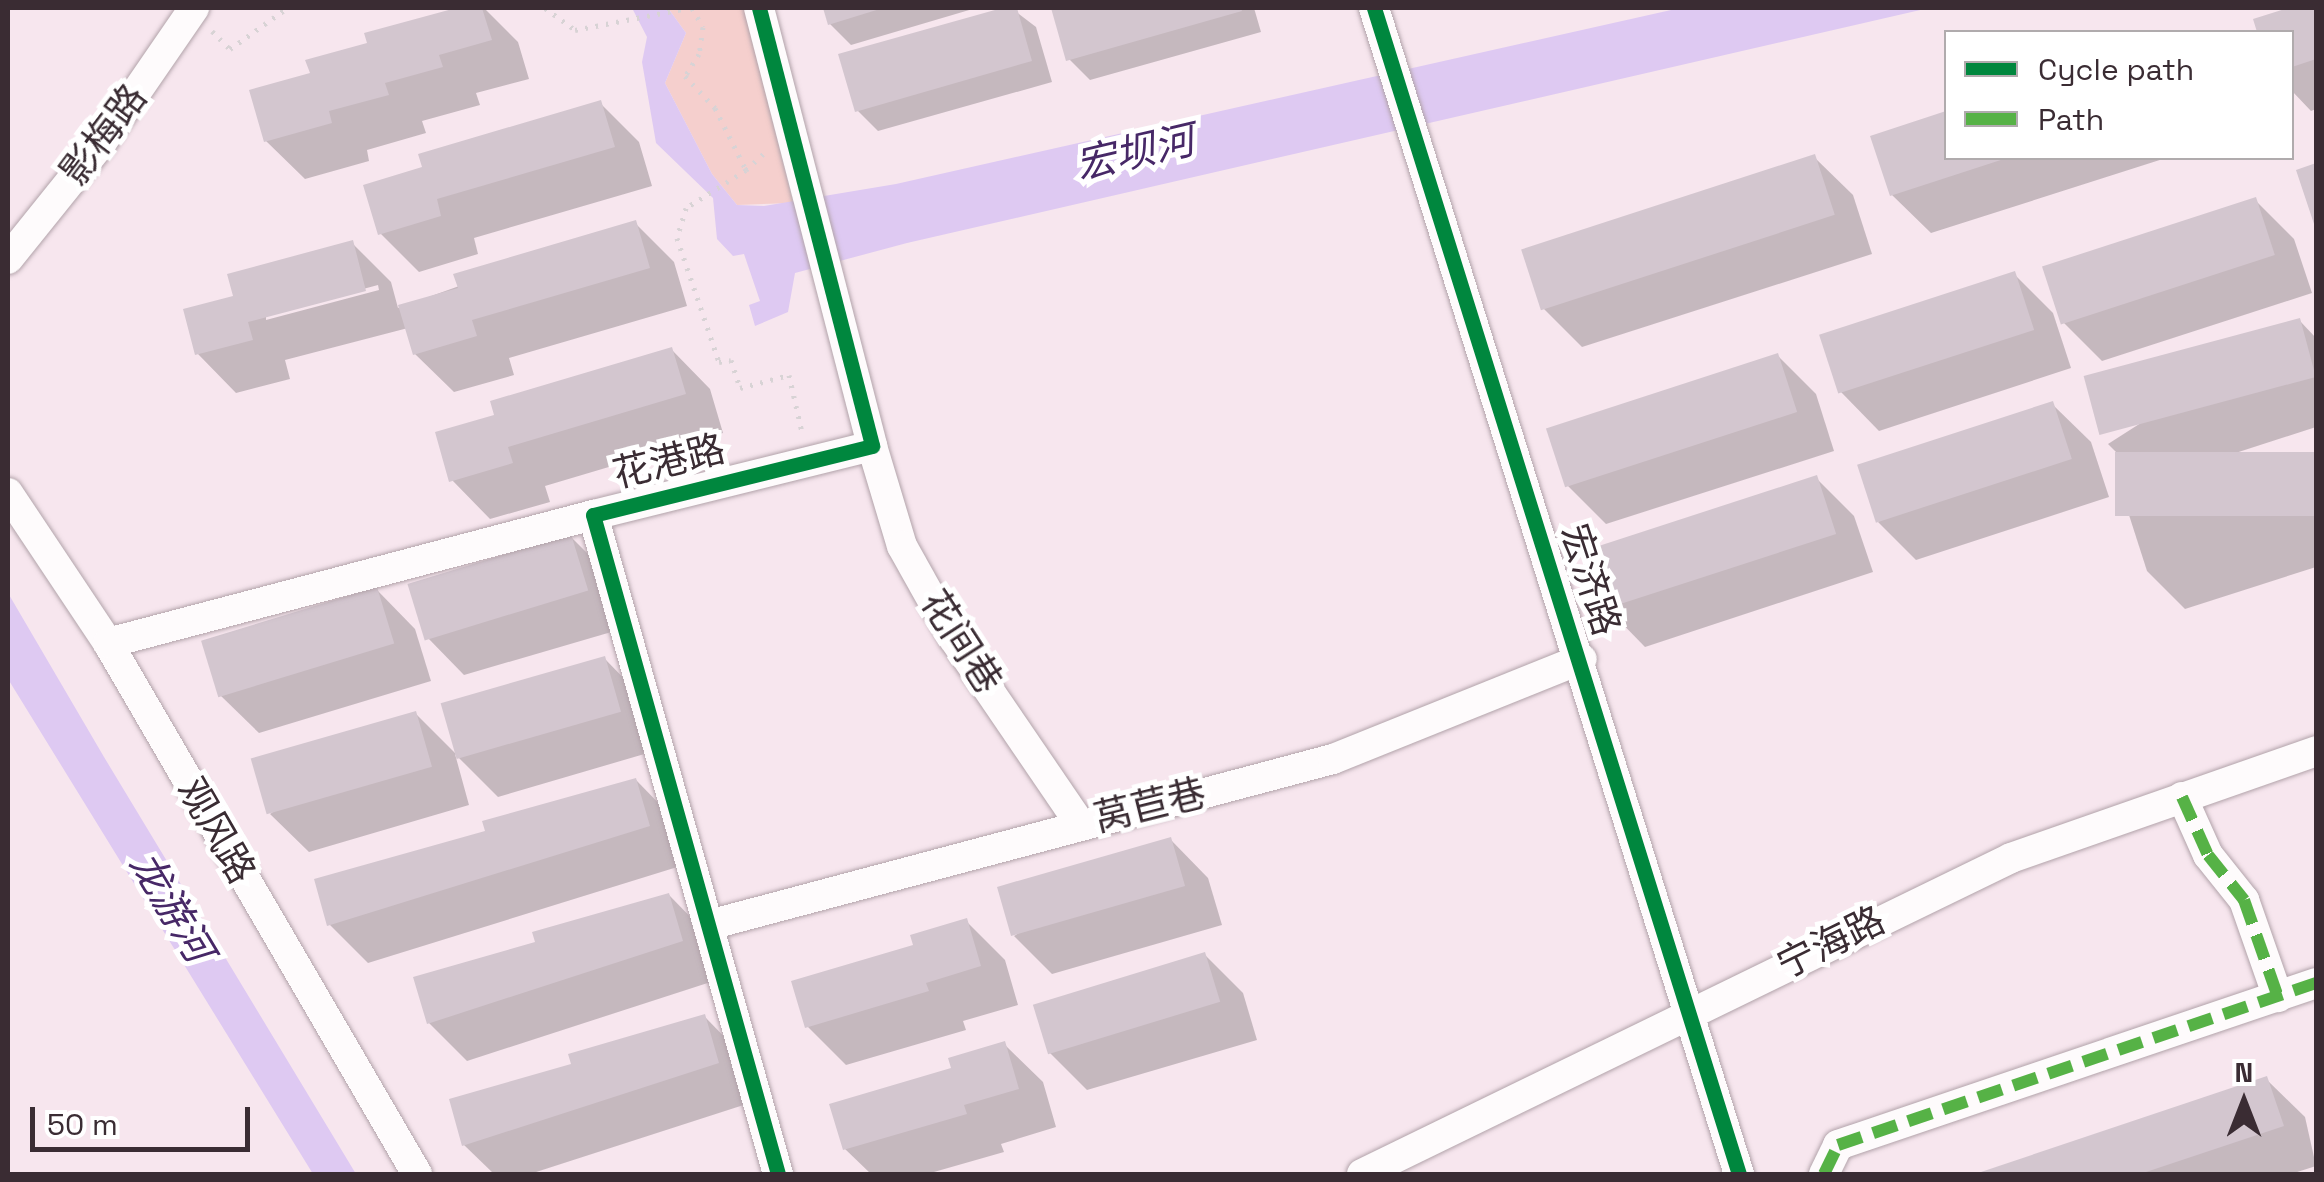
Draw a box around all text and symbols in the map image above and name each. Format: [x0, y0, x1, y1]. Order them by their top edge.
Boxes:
legend [1944, 30, 2294, 160]
text: Cycle path [2038, 50, 2194, 89]
street label: 影梅路 [51, 76, 157, 194]
text: Path [2038, 100, 2104, 139]
water label: 宏坝河 [1071, 116, 1199, 190]
street label: 花港路 [608, 426, 730, 498]
street label: 宏济路 [1551, 519, 1629, 641]
street label: 花间巷 [911, 582, 1011, 702]
street label: 观风路 [168, 770, 264, 892]
street label: 莴苣巷 [1089, 770, 1211, 842]
water label: 龙游河 [120, 843, 222, 971]
street label: 宁海路 [1770, 898, 1892, 988]
north arrow [2194, 1052, 2294, 1152]
text: N [2235, 1054, 2253, 1090]
scale bar [35, 1087, 255, 1149]
text: 50 m [47, 1105, 118, 1144]

